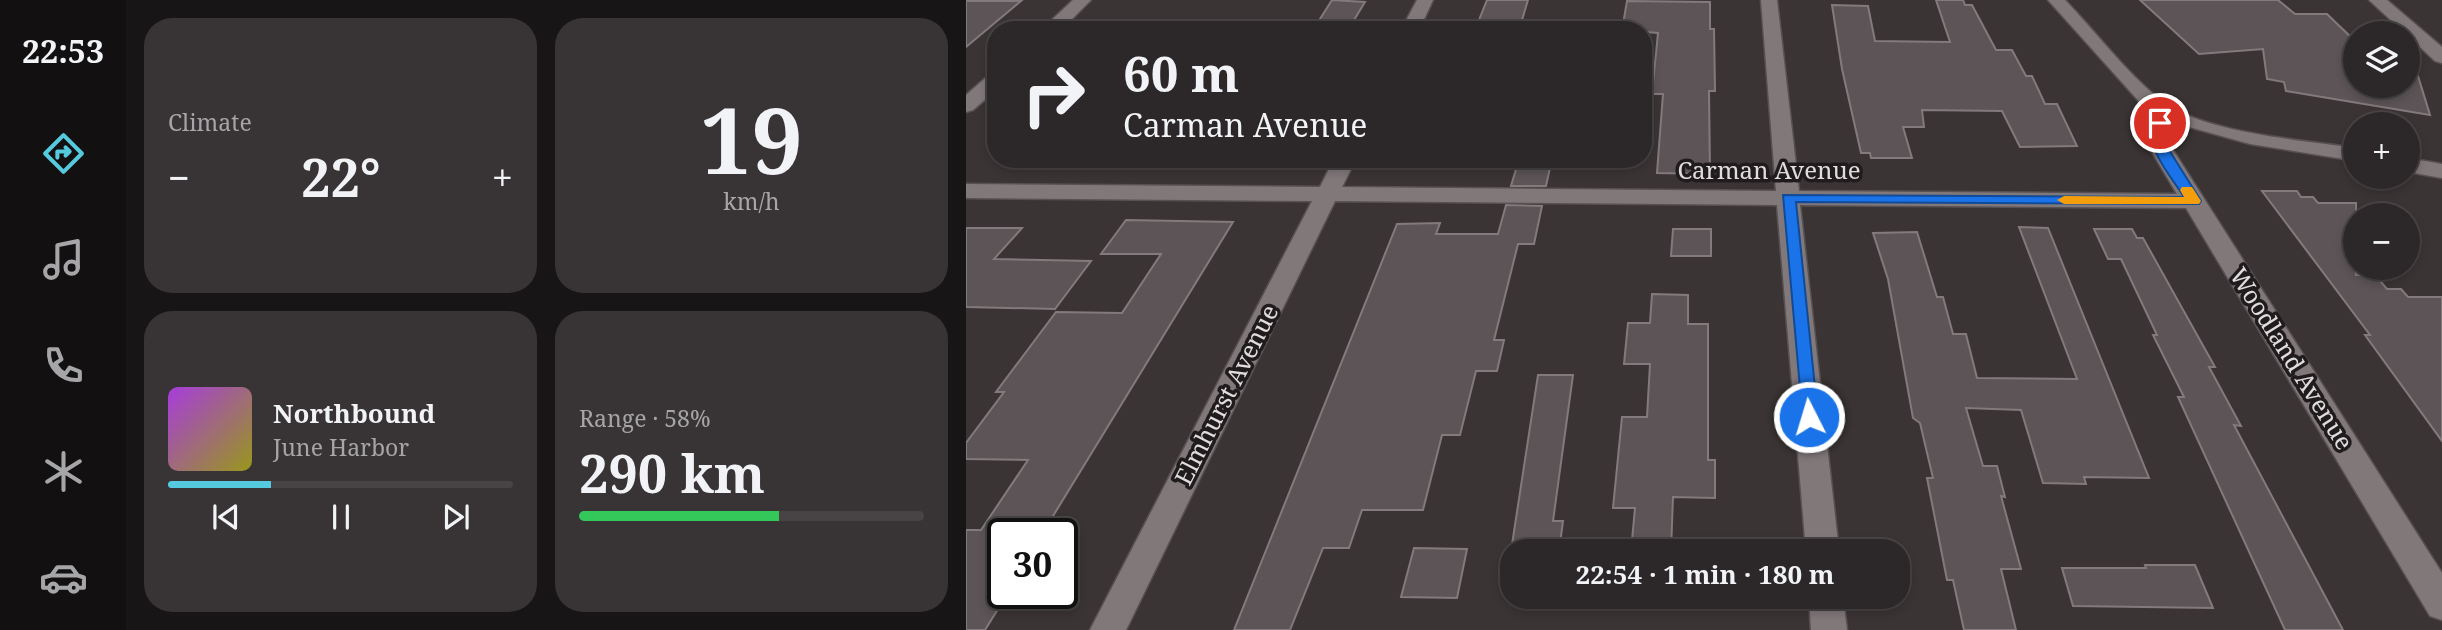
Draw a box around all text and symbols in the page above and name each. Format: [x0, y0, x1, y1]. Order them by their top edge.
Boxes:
map controls [2343, 21, 2420, 280]
button: layers [2343, 21, 2420, 98]
text: 22:53 [22, 29, 104, 72]
text: 60 m [1123, 40, 1239, 106]
icon: right [1008, 49, 1099, 140]
text: 19 [700, 77, 803, 201]
pin [2130, 93, 2190, 153]
text: Carman Avenue [1123, 103, 1367, 146]
icon: arrive [2141, 104, 2179, 142]
text: Climate [168, 106, 252, 138]
button: + [2343, 112, 2420, 189]
icon: directions [39, 129, 88, 178]
text: 22° [301, 141, 381, 212]
text: − [168, 151, 190, 203]
text: + [492, 151, 513, 203]
street label: Carman Avenue [1677, 153, 1861, 186]
text: km/h [723, 185, 780, 217]
button: − [2343, 203, 2420, 280]
icon: music [39, 235, 88, 284]
street label: Woodland Avenue [2223, 261, 2362, 456]
street label: Elmhurst Avenue [1166, 299, 1285, 490]
icon: phone [39, 341, 88, 390]
position arrow [1772, 380, 1846, 454]
text: Northbound [273, 395, 435, 431]
text: Range · 58% [579, 402, 711, 434]
text: June Harbor [273, 431, 409, 463]
text: 290 km [579, 437, 765, 508]
icon: climate [39, 447, 88, 496]
icon: previous [207, 498, 245, 536]
icon: pause [322, 498, 360, 536]
icon: next [437, 498, 475, 536]
speed limit sign: 30 [987, 518, 1078, 609]
icon: car [39, 553, 88, 602]
text: 22:54 · 1 min · 180 m [1575, 556, 1835, 592]

